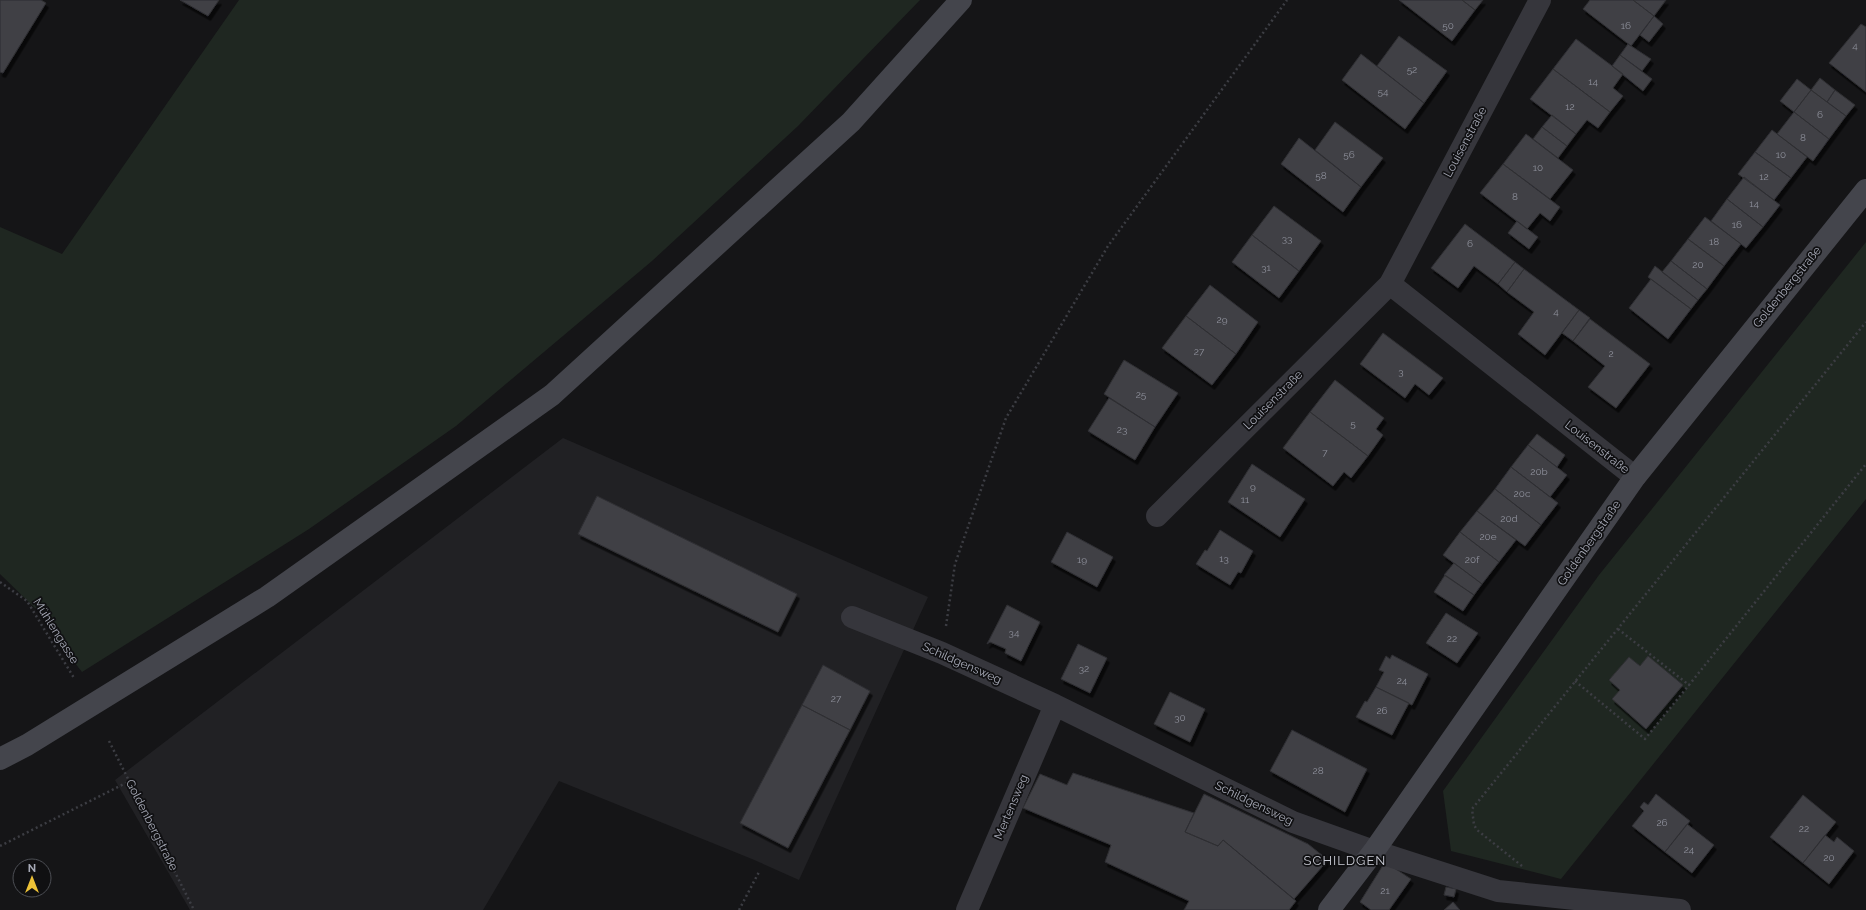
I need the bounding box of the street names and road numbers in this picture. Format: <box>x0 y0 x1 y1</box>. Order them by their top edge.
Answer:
street label: Louisenstraße <box>1441 104 1489 180</box>
street label: Goldenbergstraße <box>1750 244 1824 330</box>
street label: Louisenstraße <box>1241 368 1305 432</box>
street label: Louisenstraße <box>1562 418 1632 476</box>
street label: Goldenbergstraße <box>1554 498 1624 588</box>
street label: Mühlengasse <box>30 596 82 666</box>
street label: Schildgensweg <box>920 639 1004 687</box>
street label: Mertensweg <box>991 772 1031 842</box>
street label: Goldenbergstraße <box>123 777 181 873</box>
street label: Schildgensweg <box>1213 778 1295 828</box>

